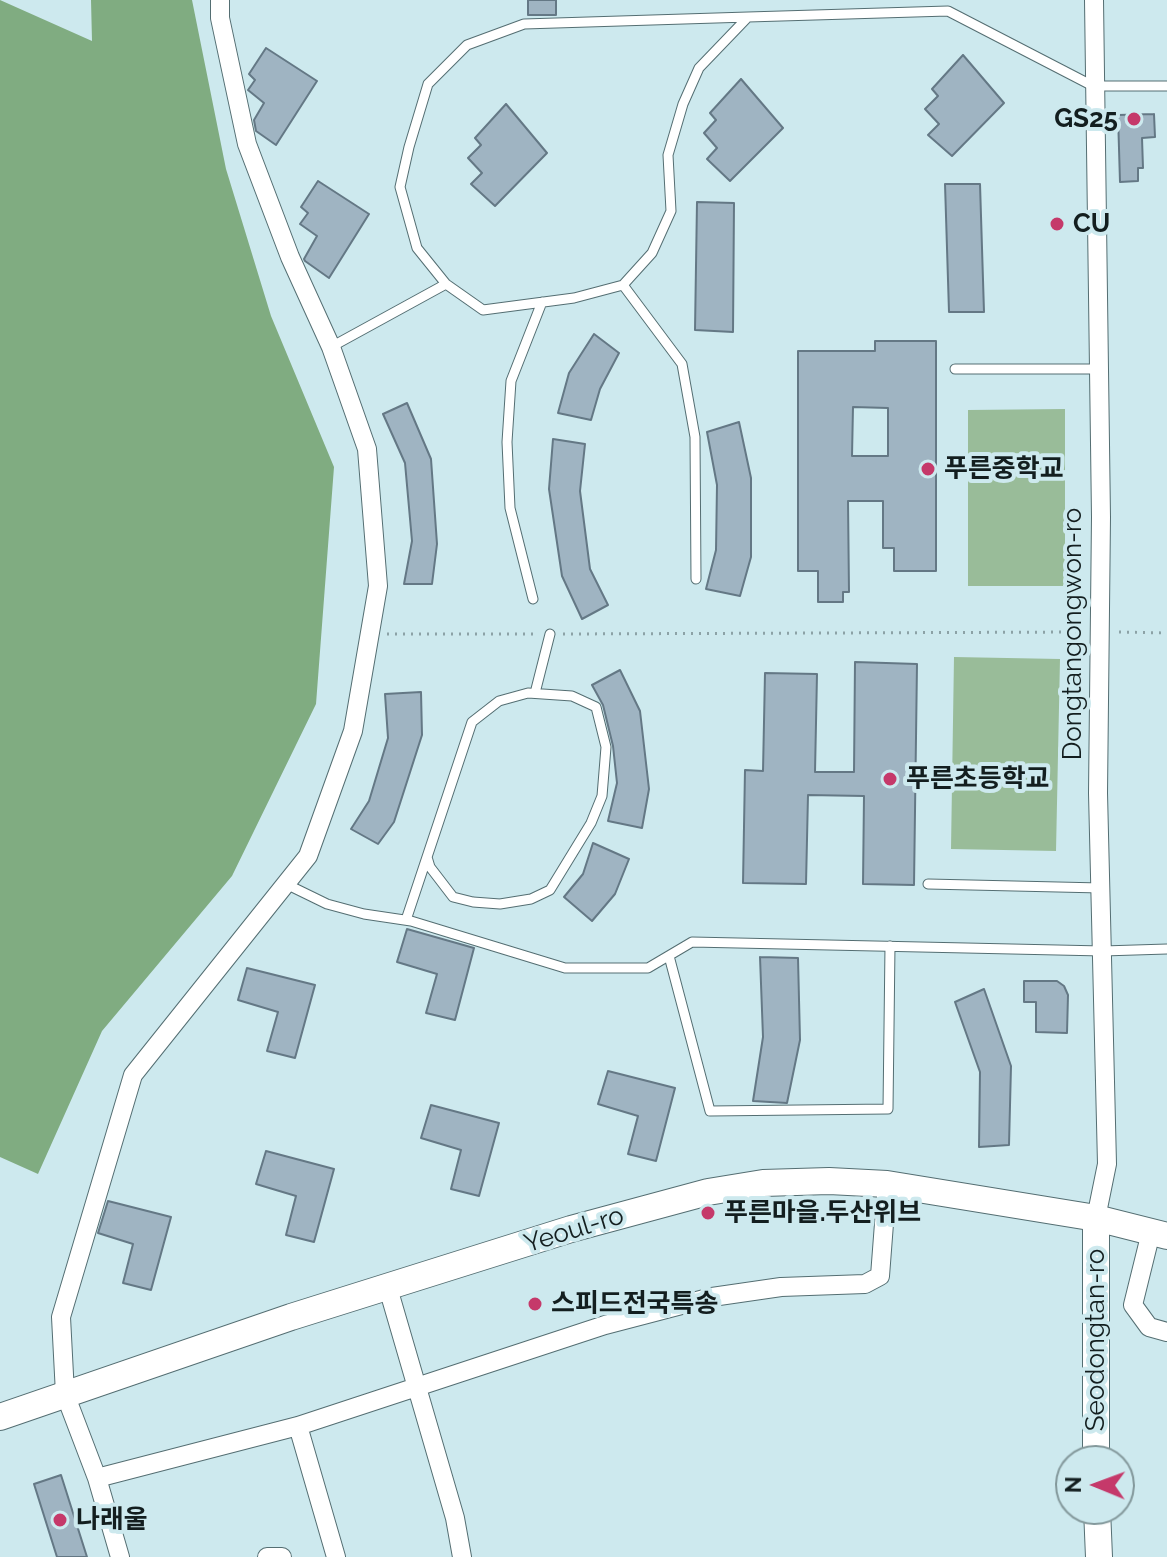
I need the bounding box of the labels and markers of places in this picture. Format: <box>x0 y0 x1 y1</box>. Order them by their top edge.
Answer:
place label: GS25 <box>1054 103 1118 135</box>
marker: GS25 <box>1125 110 1143 128</box>
place label: CU <box>1073 208 1110 240</box>
marker: CU <box>1048 215 1066 233</box>
place label: 푸른중학교 <box>944 453 1064 485</box>
marker: 푸른중학교 <box>919 460 937 478</box>
place label: 푸른초등학교 <box>906 763 1050 795</box>
marker: 푸른초등학교 <box>881 770 899 788</box>
place label: 푸른마을.두산위브 <box>724 1197 921 1229</box>
marker: 푸른마을.두산위브 <box>699 1204 717 1222</box>
place label: 스피드전국특송 <box>551 1288 718 1320</box>
marker: 스피드전국특송 <box>526 1295 544 1313</box>
place label: 나래울 <box>76 1504 148 1536</box>
marker: 나래울 <box>51 1511 69 1529</box>

